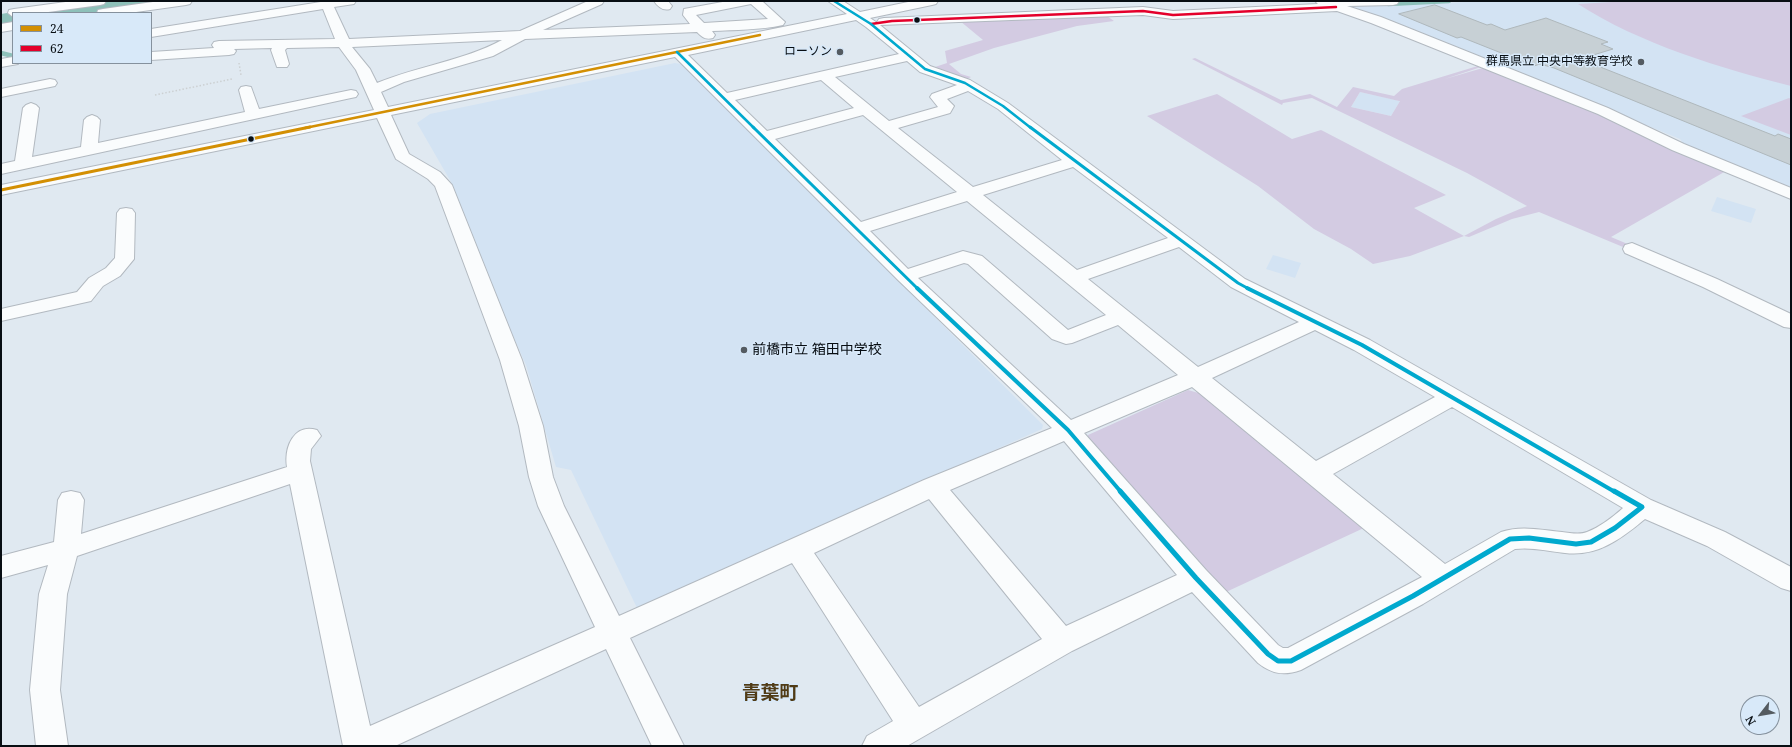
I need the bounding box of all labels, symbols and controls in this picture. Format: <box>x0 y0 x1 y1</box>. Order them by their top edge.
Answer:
legend <box>12 12 152 64</box>
unlabelled marker <box>912 15 922 25</box>
text: 24 <box>50 20 63 37</box>
text: 62 <box>50 40 63 57</box>
place label: ローソン <box>784 45 832 59</box>
marker: ローソン <box>835 47 845 57</box>
place label: 群馬県立 中央中等教育学校 <box>1486 55 1633 69</box>
marker: 群馬県立 中央中等教育学校 <box>1636 57 1646 67</box>
unlabelled marker <box>246 134 256 144</box>
place label: 前橋市立 箱田中学校 <box>752 342 882 358</box>
marker: 前橋市立 箱田中学校 <box>739 345 749 355</box>
district label: 青葉町 <box>742 683 798 705</box>
north arrow <box>1740 695 1780 735</box>
text: N <box>1741 713 1759 729</box>

